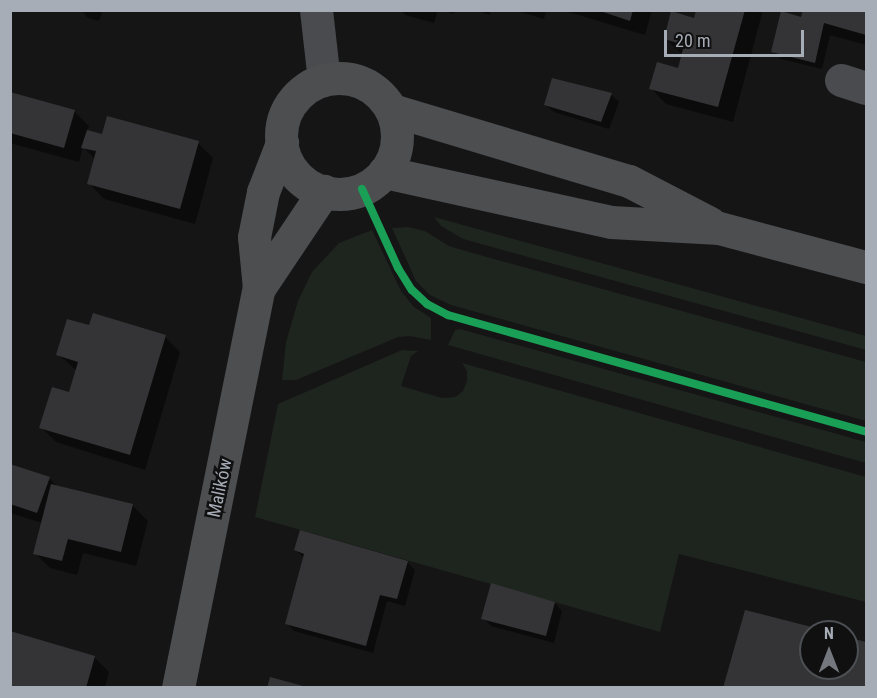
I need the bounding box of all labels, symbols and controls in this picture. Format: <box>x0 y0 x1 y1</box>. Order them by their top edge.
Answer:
scale bar <box>667 18 806 56</box>
text: 20 m <box>675 30 710 51</box>
street label: Malików <box>203 457 237 519</box>
north arrow <box>799 620 859 680</box>
text: N <box>824 624 834 643</box>

